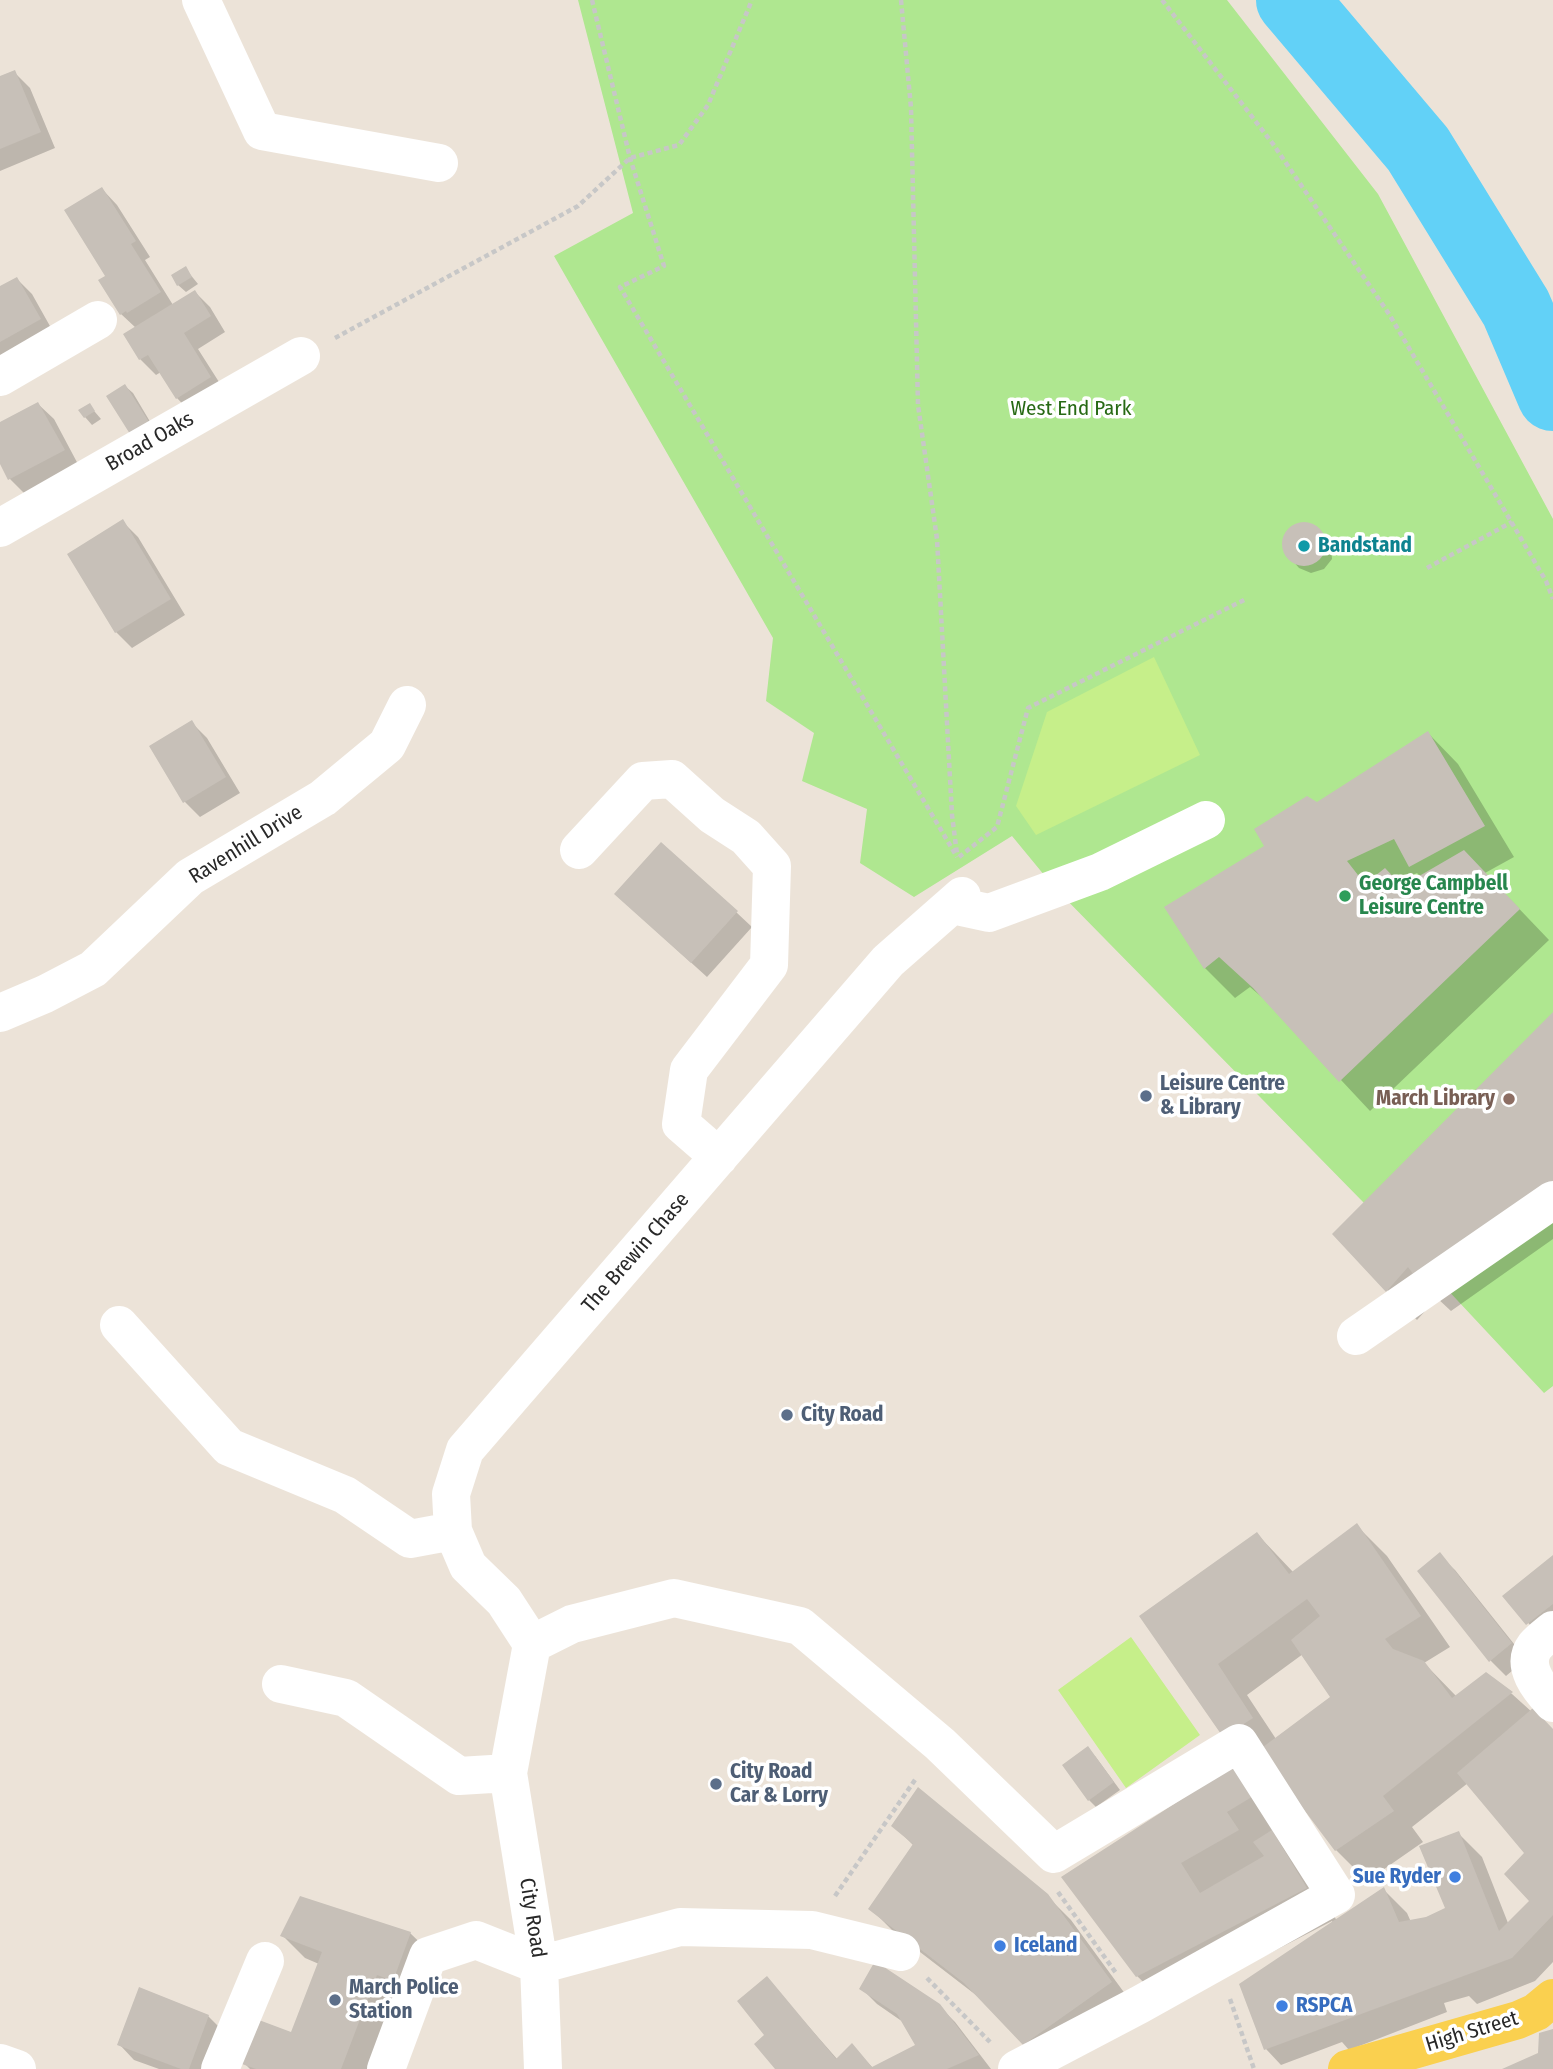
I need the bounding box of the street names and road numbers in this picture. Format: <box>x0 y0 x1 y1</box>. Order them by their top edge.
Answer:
street label: Broad Oaks <box>101 407 199 477</box>
street label: Ravenhill Drive <box>185 800 307 890</box>
street label: The Brewin Chase <box>577 1188 695 1318</box>
street label: City Road <box>513 1876 551 1960</box>
street label: High Street <box>1423 2006 1521 2058</box>

